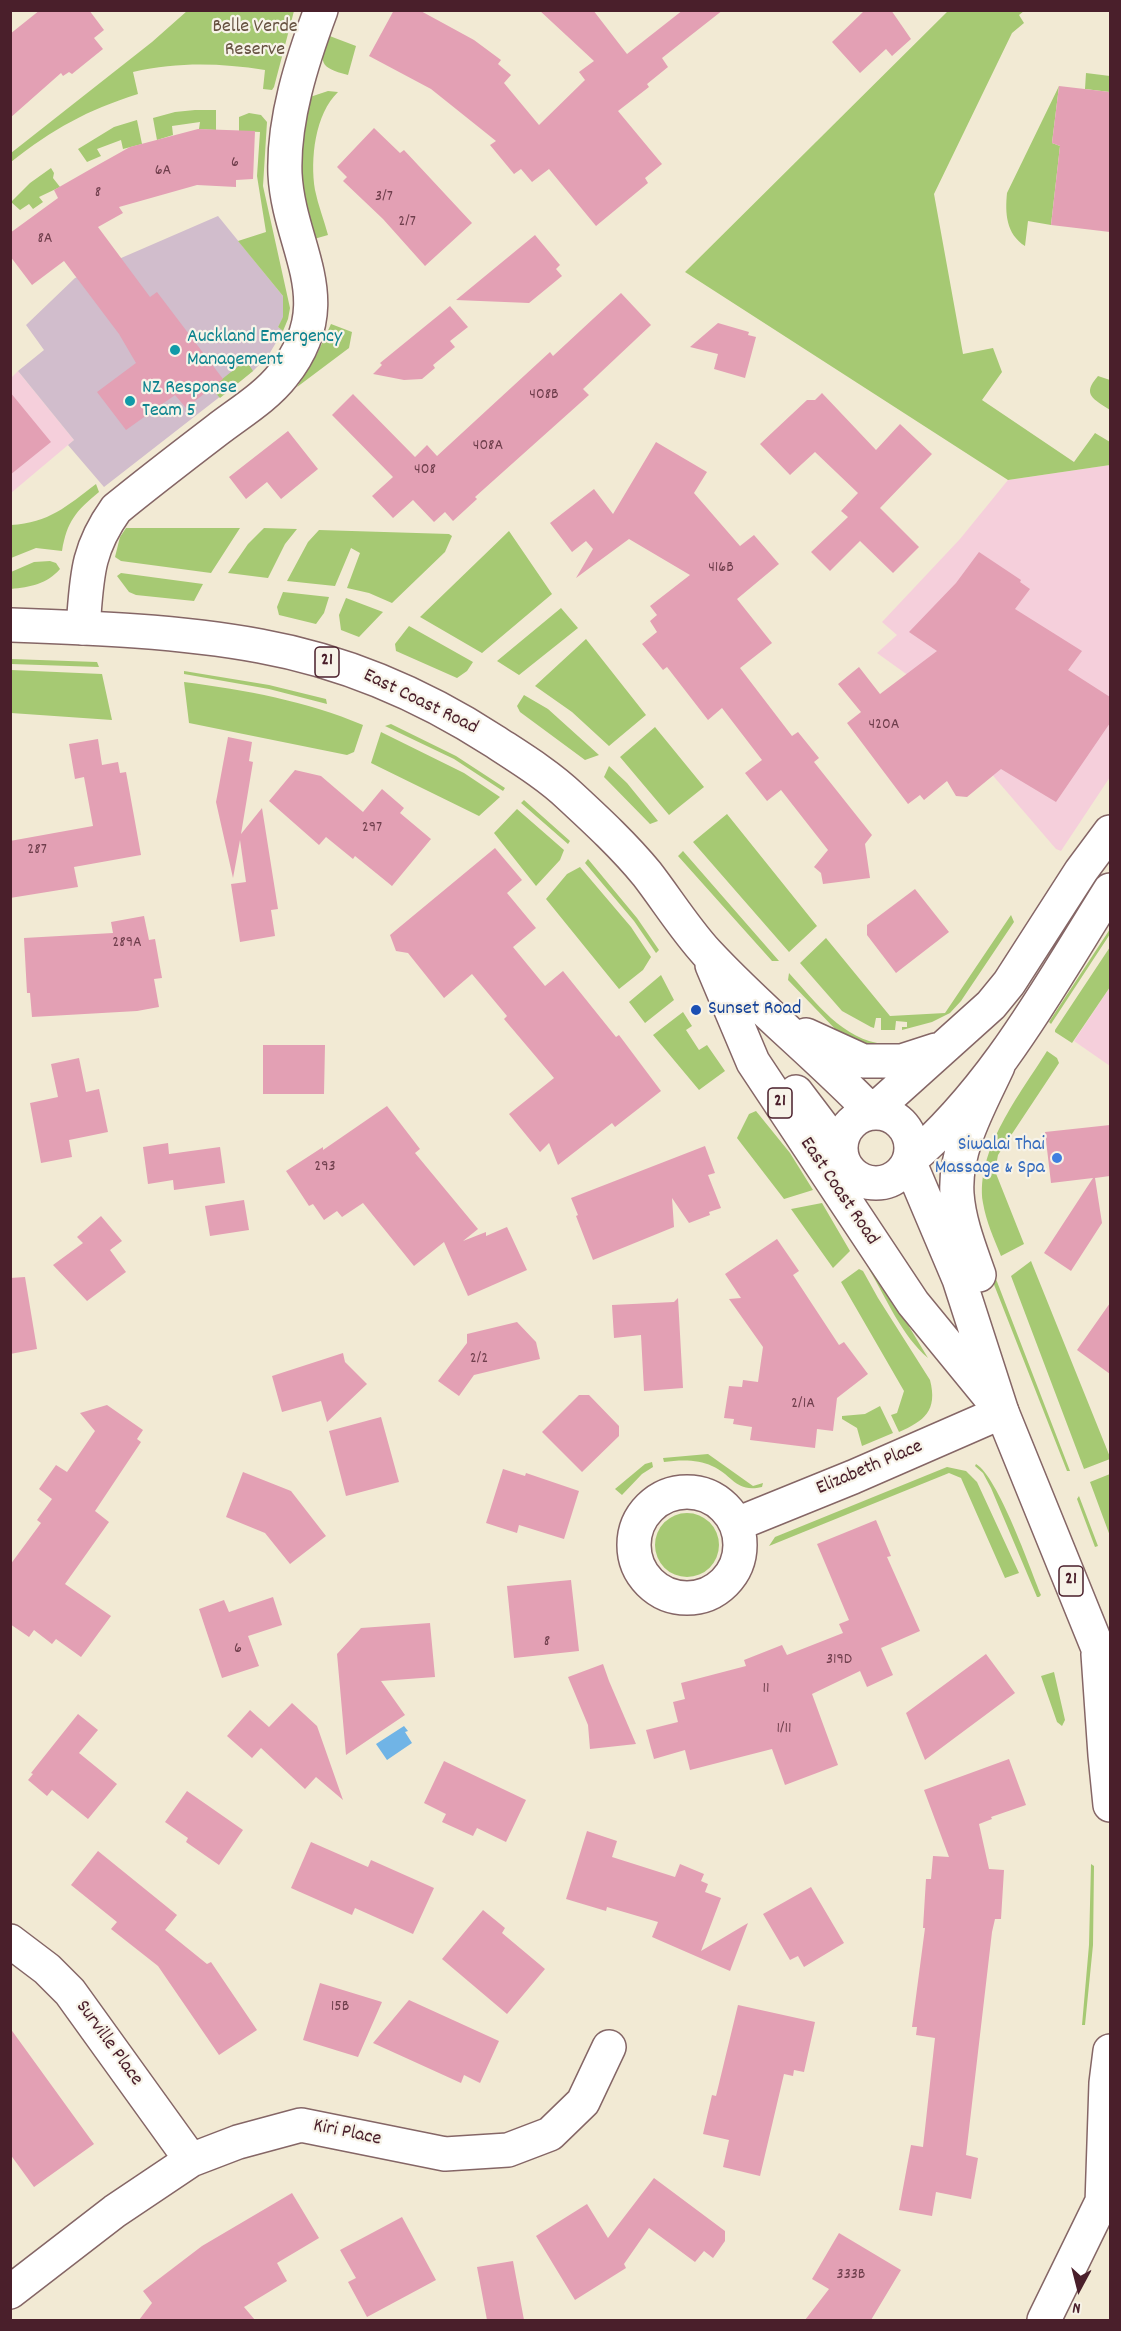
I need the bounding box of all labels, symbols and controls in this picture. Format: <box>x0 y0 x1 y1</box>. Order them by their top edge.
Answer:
park label: Belle Verde Reserve <box>212 16 298 63</box>
house number: 6 <box>231 154 239 174</box>
house number: 6A <box>155 162 171 182</box>
house number: 8 <box>95 184 101 204</box>
house number: 3/7 <box>375 188 393 208</box>
house number: 2/7 <box>398 213 416 233</box>
house number: 8A <box>37 230 53 250</box>
place label: Auckland Emergency Management <box>187 326 342 373</box>
marker: Auckland Emergency Management <box>168 343 182 357</box>
place label: NZ Response Team 5 <box>142 377 237 424</box>
house number: 408B <box>529 386 559 406</box>
marker: NZ Response Team 5 <box>123 394 137 408</box>
house number: 408A <box>473 437 503 457</box>
house number: 408 <box>414 461 436 481</box>
house number: 416B <box>708 559 734 579</box>
road number: 21 <box>315 647 339 677</box>
street label: East Coast Road <box>359 665 481 741</box>
house number: 420A <box>868 716 900 736</box>
house number: 297 <box>362 819 382 839</box>
house number: 287 <box>27 841 47 861</box>
house number: 289A <box>112 934 142 954</box>
place label: Sunset Road <box>708 998 801 1022</box>
marker: Sunset Road <box>689 1003 703 1017</box>
road number: 21 <box>768 1088 792 1118</box>
street label: East Coast Road <box>793 1134 883 1250</box>
place label: Siwalai Thai Massage & Spa <box>935 1134 1045 1181</box>
marker: Siwalai Thai Massage & Spa <box>1050 1151 1064 1165</box>
house number: 293 <box>314 1158 336 1178</box>
house number: 2/2 <box>470 1350 488 1370</box>
house number: 2/1A <box>791 1395 815 1415</box>
street label: Elizabeth Place <box>813 1436 927 1502</box>
road number: 21 <box>1059 1566 1083 1596</box>
house number: 8 <box>544 1633 550 1653</box>
house number: 6 <box>234 1640 242 1660</box>
house number: 319D <box>826 1651 852 1671</box>
house number: 11 <box>762 1680 770 1700</box>
house number: 1/11 <box>776 1720 792 1740</box>
street label: Surville Place <box>69 1997 147 2091</box>
house number: 15B <box>331 1998 349 2018</box>
street label: Kiri Place <box>311 2115 383 2153</box>
north arrow <box>1049 2259 1109 2319</box>
house number: 333B <box>837 2266 865 2286</box>
text: N <box>1071 2295 1082 2319</box>

